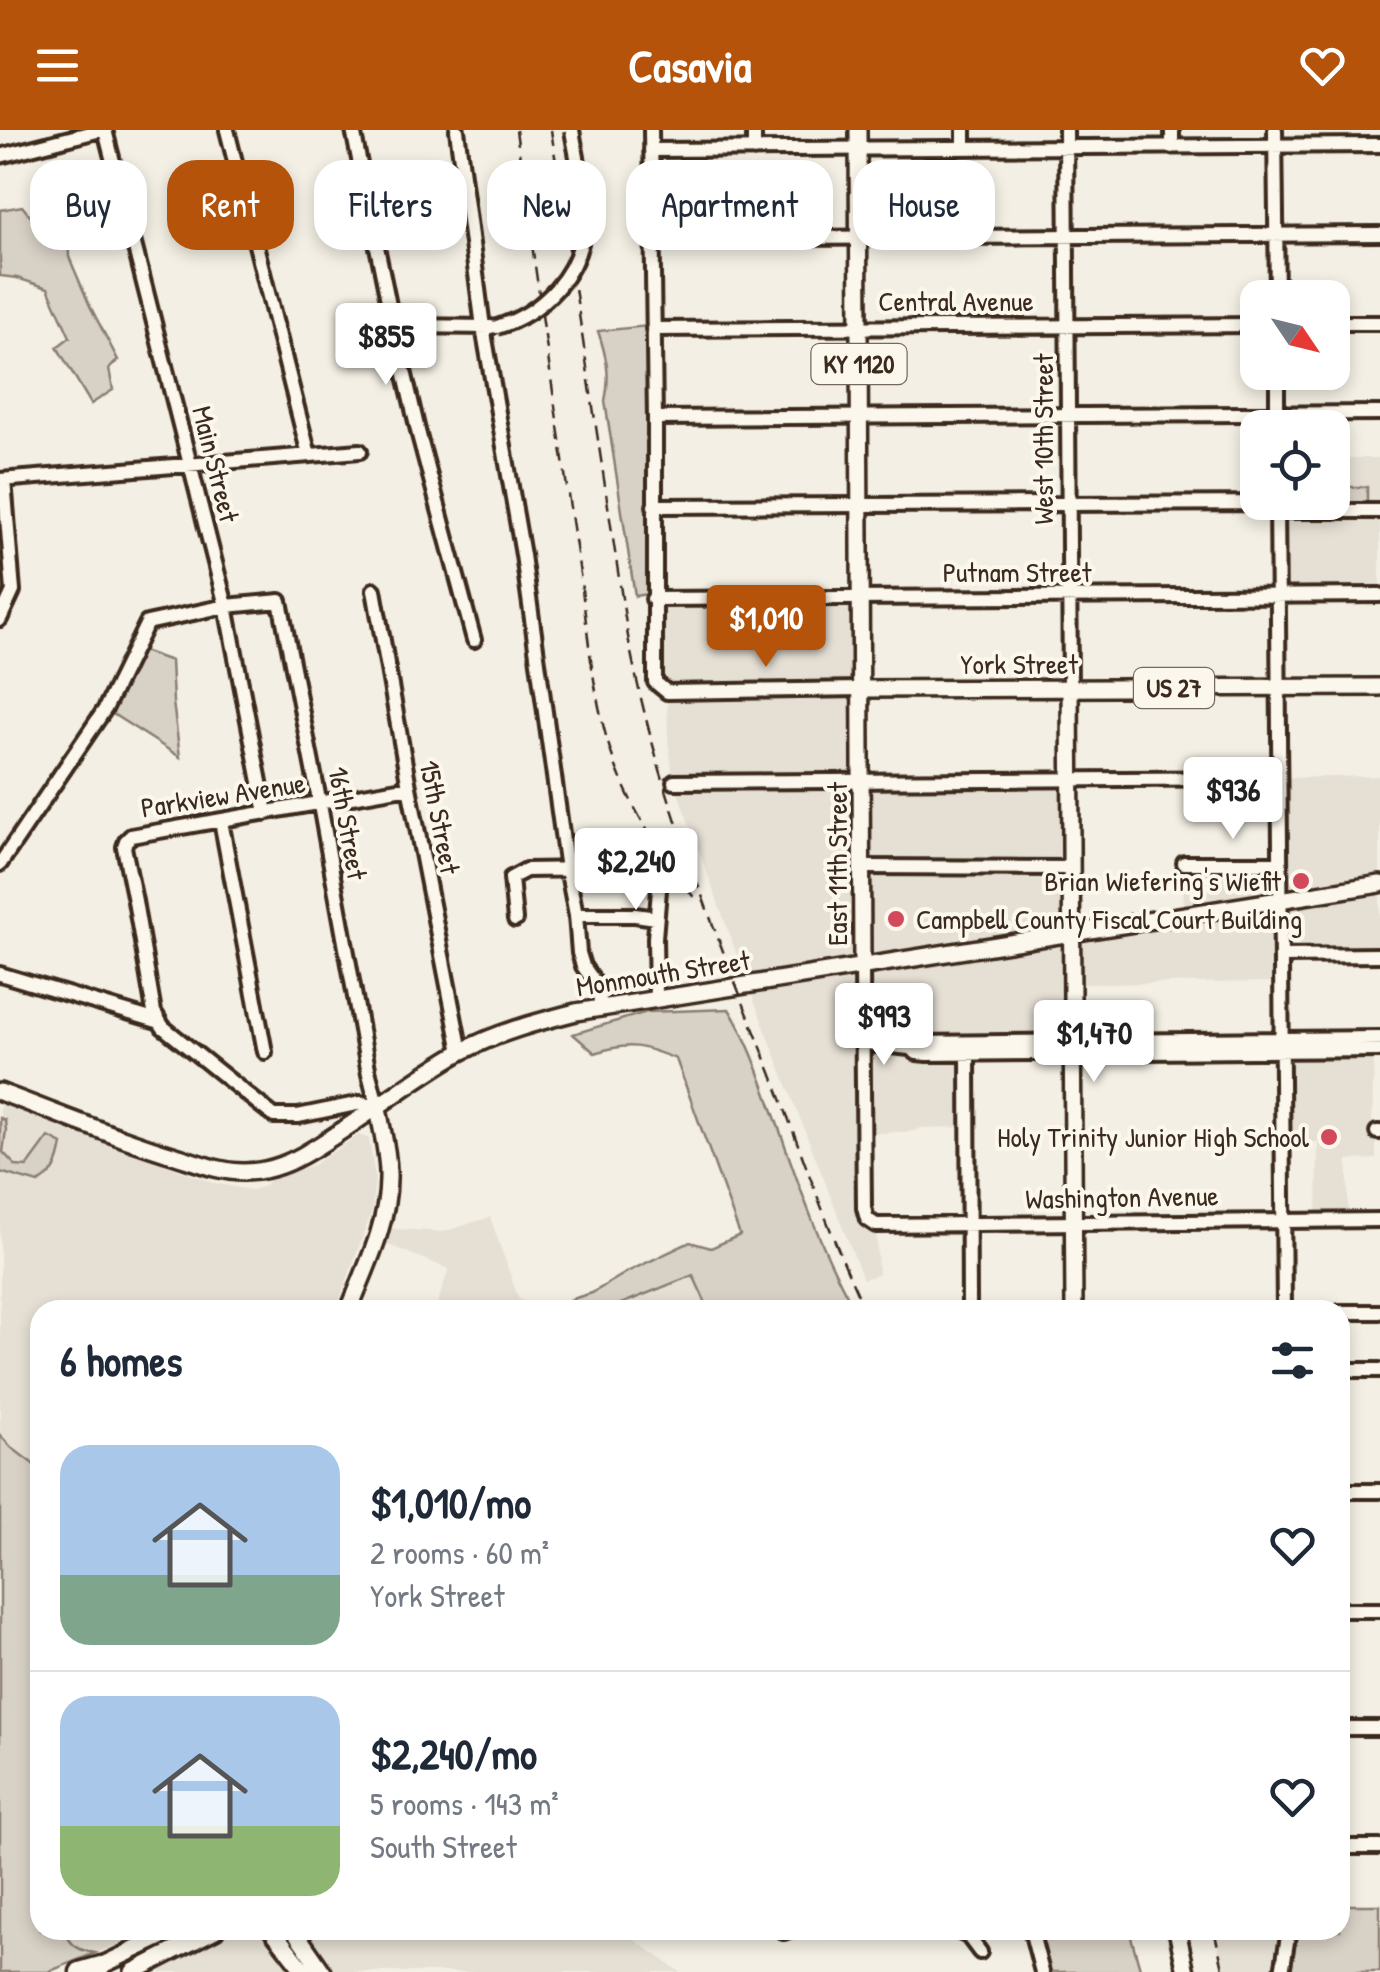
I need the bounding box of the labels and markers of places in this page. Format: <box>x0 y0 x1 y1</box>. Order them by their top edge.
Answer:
pin: $855 <box>327 303 445 388</box>
pin: $1,010 <box>685 585 847 670</box>
pin: $936 <box>1174 757 1292 842</box>
pin: $2,240 <box>555 828 717 913</box>
place label: Brian Wiefering's Wiefit <box>1044 862 1281 900</box>
marker: Brian Wiefering's Wiefit <box>1290 870 1312 892</box>
place label: Campbell County Fiscal Court Building <box>916 900 1302 938</box>
marker: Campbell County Fiscal Court Building <box>885 908 907 930</box>
pin: $993 <box>825 983 943 1068</box>
pin: $1,470 <box>1013 1000 1175 1085</box>
place label: Holy Trinity Junior High School <box>997 1118 1310 1156</box>
marker: Holy Trinity Junior High School <box>1318 1126 1340 1148</box>

